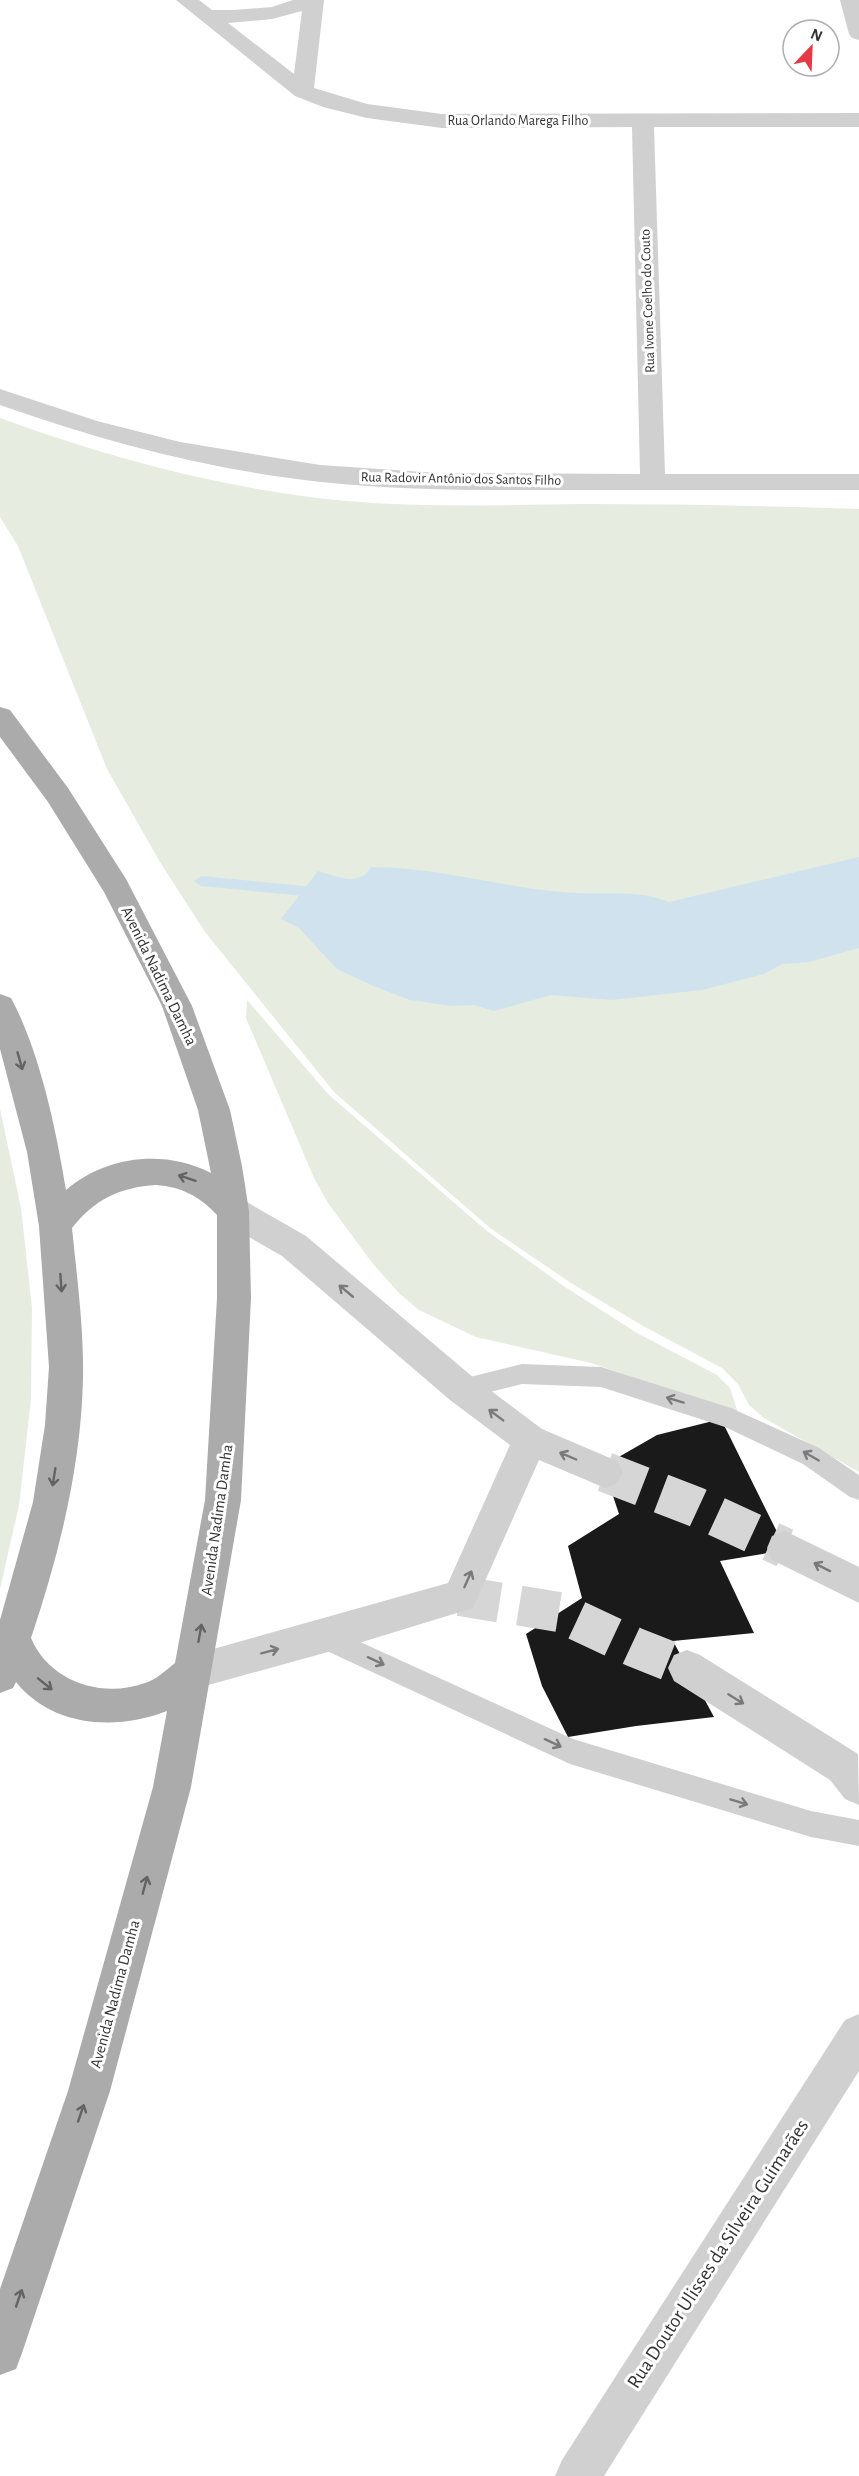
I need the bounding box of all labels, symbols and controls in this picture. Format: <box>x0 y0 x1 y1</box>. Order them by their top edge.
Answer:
north arrow <box>781 18 841 78</box>
text: N <box>808 26 825 45</box>
street label: Rua Orlando Marega Filho <box>448 114 589 128</box>
street label: Rua Ivone Coelho do Couto <box>638 229 658 373</box>
street label: Rua Radovir Antônio dos Santos Filho <box>361 470 562 488</box>
street label: Avenida Nadima Damha <box>118 904 200 1048</box>
one-way arrow <box>15 1051 26 1070</box>
one-way arrow <box>178 1172 197 1183</box>
one-way arrow <box>56 1272 67 1292</box>
one-way arrow <box>338 1284 354 1297</box>
one-way arrow <box>666 1394 685 1405</box>
one-way arrow <box>489 1408 505 1421</box>
street label: Avenida Nadima Damha <box>198 1443 236 1597</box>
one-way arrow <box>559 1450 577 1461</box>
one-way arrow <box>803 1450 820 1462</box>
one-way arrow <box>48 1466 59 1486</box>
one-way arrow <box>814 1561 831 1573</box>
one-way arrow <box>462 1571 474 1589</box>
one-way arrow <box>195 1624 206 1643</box>
one-way arrow <box>260 1644 279 1656</box>
one-way arrow <box>367 1657 385 1668</box>
one-way arrow <box>36 1677 52 1690</box>
one-way arrow <box>728 1692 745 1705</box>
one-way arrow <box>543 1738 561 1750</box>
one-way arrow <box>729 1797 748 1808</box>
one-way arrow <box>140 1876 151 1895</box>
street label: Avenida Nadima Damha <box>88 1918 142 2070</box>
one-way arrow <box>77 2104 88 2123</box>
street label: Rua Doutor Ulisses da Silveira Guimarães <box>624 2116 812 2392</box>
one-way arrow <box>14 2289 25 2308</box>

